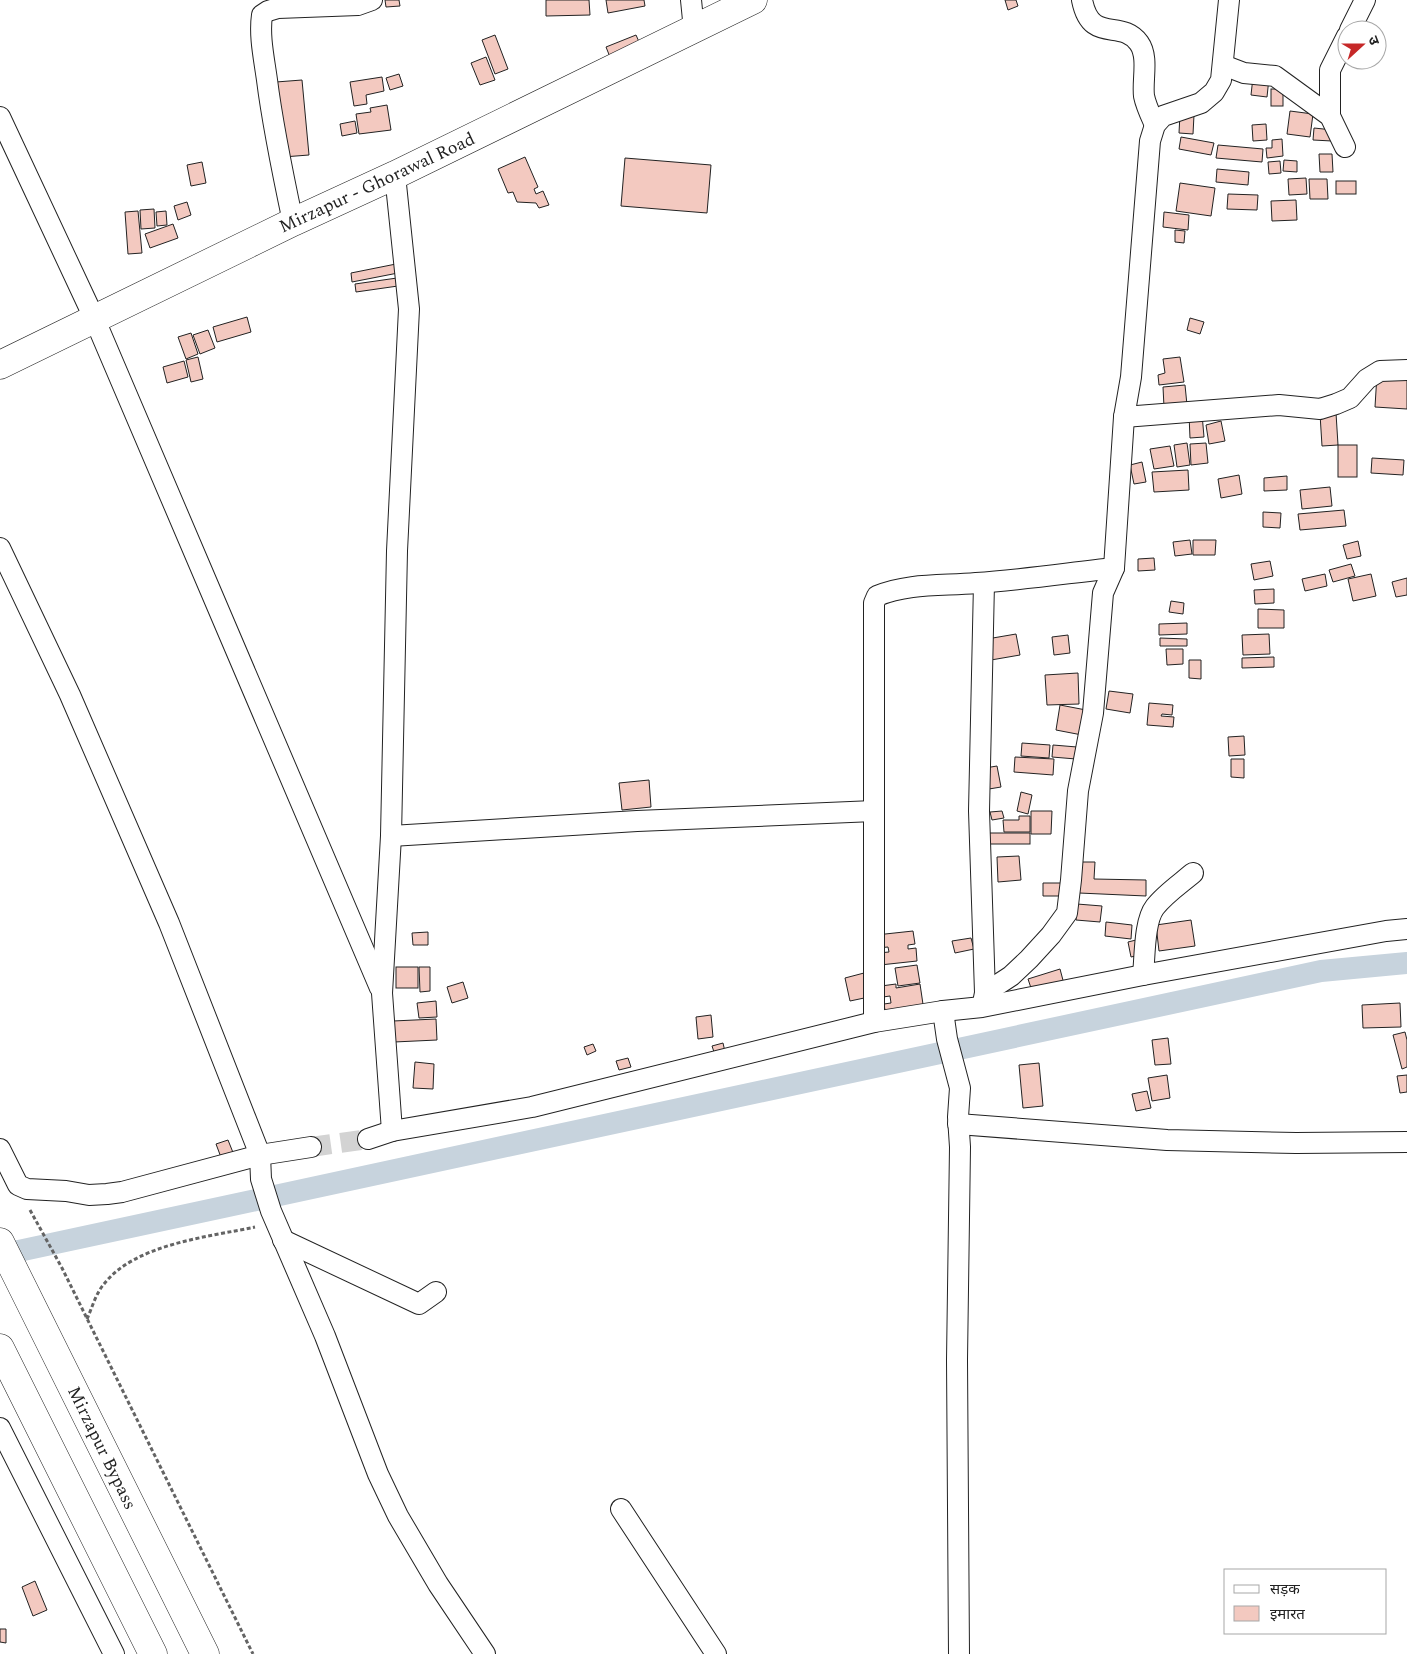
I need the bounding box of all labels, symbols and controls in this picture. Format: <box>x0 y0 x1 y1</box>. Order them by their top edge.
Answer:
north arrow <box>1337 20 1387 70</box>
text: उ <box>1362 33 1385 49</box>
street label: Mirzapur - Ghorawal Road <box>275 126 479 240</box>
street label: Mirzapur Bypass <box>60 1382 144 1514</box>
legend <box>1224 1569 1387 1634</box>
text: सड़क <box>1270 1578 1300 1601</box>
text: इमारत <box>1270 1603 1305 1626</box>

